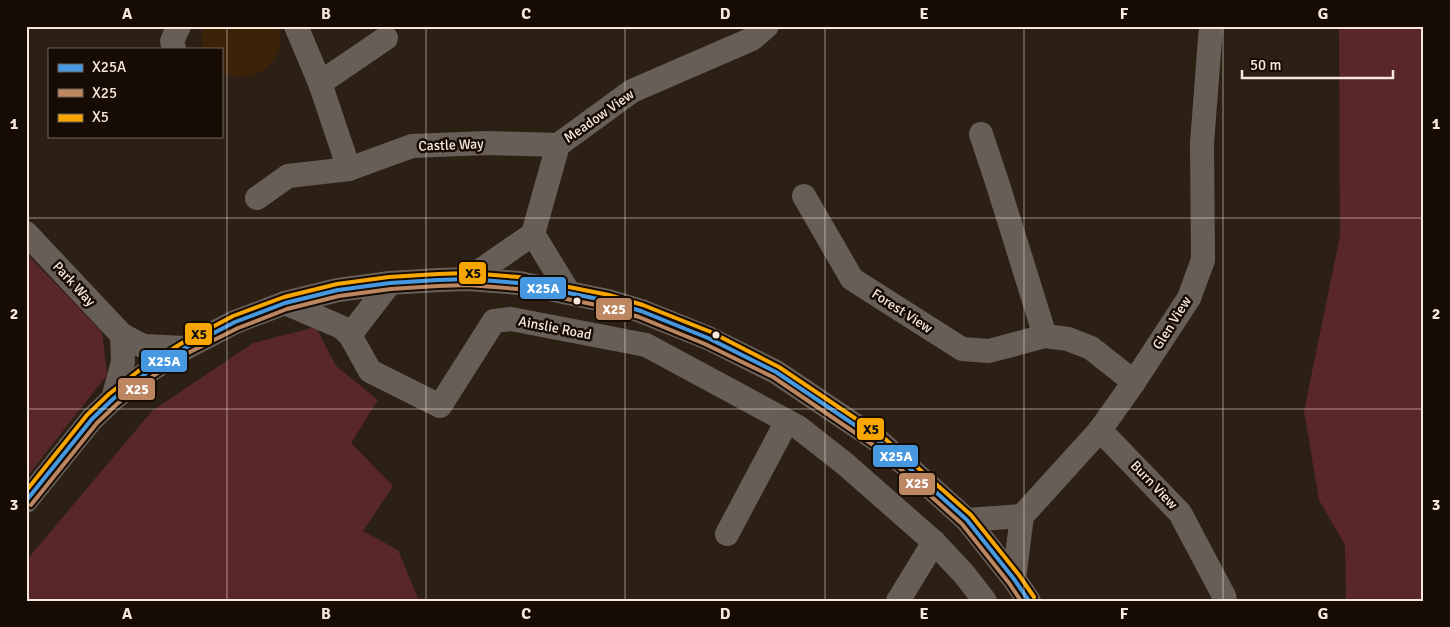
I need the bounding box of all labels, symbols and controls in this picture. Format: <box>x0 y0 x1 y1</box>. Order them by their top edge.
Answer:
text: A <box>122 4 133 24</box>
text: B <box>321 4 331 24</box>
text: C <box>521 4 531 24</box>
text: D <box>720 4 731 24</box>
text: E <box>919 4 929 24</box>
text: F <box>1120 4 1129 24</box>
text: G <box>1318 4 1328 24</box>
legend <box>48 48 222 138</box>
scale bar <box>1242 48 1394 80</box>
text: 50 m <box>1250 56 1281 74</box>
text: X25A <box>92 58 126 76</box>
text: X25 <box>92 84 117 102</box>
street label: Meadow View <box>561 86 637 146</box>
text: X5 <box>92 108 109 126</box>
text: 1 <box>10 114 19 134</box>
text: 1 <box>1432 114 1441 134</box>
street label: Castle Way <box>418 135 484 155</box>
street label: Park Way <box>49 258 99 310</box>
line badge: X5 <box>458 261 487 285</box>
text: X5 <box>465 265 481 282</box>
line badge: X25A <box>519 276 567 300</box>
text: X25A <box>527 280 559 297</box>
street label: Forest View <box>868 285 936 337</box>
street label: Glen View <box>1149 293 1195 353</box>
unlabelled marker <box>572 296 582 306</box>
line badge: X25 <box>595 297 633 321</box>
text: X25 <box>602 301 626 318</box>
text: 2 <box>10 304 18 324</box>
text: 2 <box>1432 304 1440 324</box>
street label: Ainslie Road <box>517 313 593 343</box>
line badge: X5 <box>184 322 213 346</box>
text: X5 <box>191 326 207 343</box>
unlabelled marker <box>711 330 721 340</box>
line badge: X25A <box>140 349 188 373</box>
text: X25A <box>148 353 180 370</box>
line badge: X25 <box>117 377 156 401</box>
text: X25 <box>125 381 149 398</box>
line badge: X5 <box>856 417 885 441</box>
text: X5 <box>863 421 879 438</box>
line badge: X25A <box>872 444 919 468</box>
text: X25A <box>880 448 912 465</box>
street label: Burn View <box>1127 457 1181 513</box>
line badge: X25 <box>898 472 936 496</box>
text: X25 <box>905 475 929 492</box>
text: 3 <box>10 495 18 515</box>
text: 3 <box>1432 495 1440 515</box>
text: A <box>122 604 133 624</box>
text: B <box>321 604 331 624</box>
text: C <box>521 604 531 624</box>
text: D <box>720 604 731 624</box>
text: E <box>919 604 929 624</box>
text: F <box>1120 604 1129 624</box>
text: G <box>1318 604 1328 624</box>

